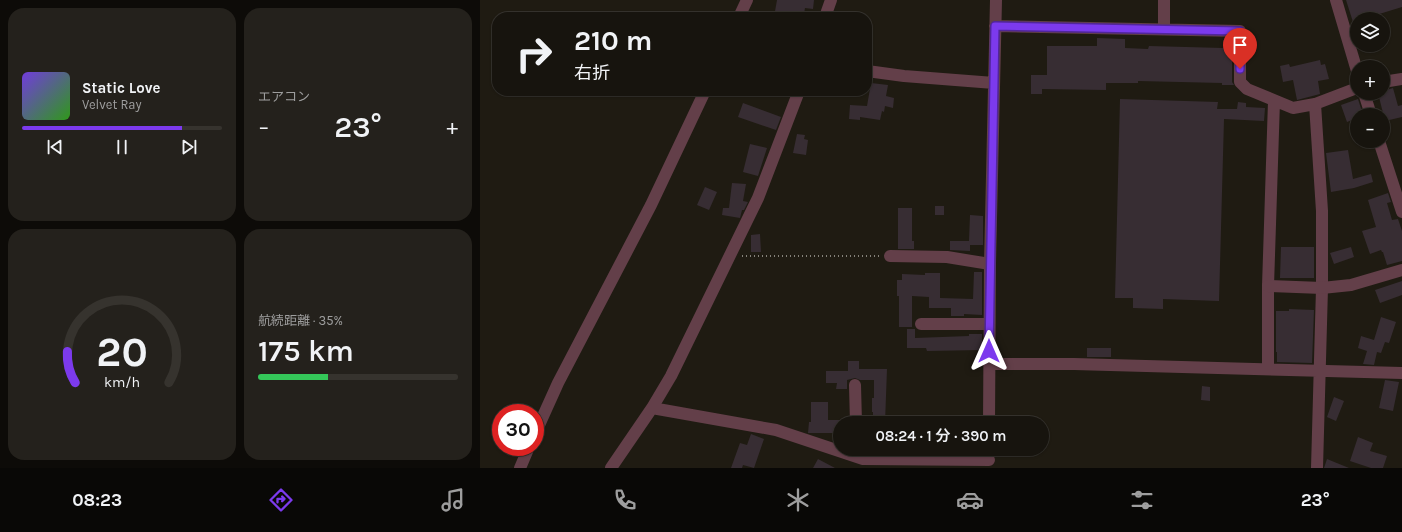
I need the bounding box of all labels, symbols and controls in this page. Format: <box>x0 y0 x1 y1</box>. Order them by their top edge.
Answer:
map controls <box>1350 12 1390 148</box>
button: layers <box>1350 12 1390 52</box>
text: 210 m <box>574 24 652 57</box>
icon: right <box>508 28 560 80</box>
pin <box>1223 28 1257 69</box>
icon: arrive <box>1229 34 1251 56</box>
button: + <box>1350 60 1390 100</box>
text: 右折 <box>574 62 610 84</box>
text: Static Love <box>82 79 160 97</box>
text: エアコン <box>258 89 310 104</box>
text: Velvet Ray <box>82 97 142 112</box>
button: − <box>1350 108 1390 148</box>
text: 23° <box>334 109 382 145</box>
text: − <box>258 114 270 140</box>
text: + <box>446 114 458 140</box>
icon: previous <box>44 136 66 158</box>
icon: pause <box>111 136 133 158</box>
icon: next <box>178 136 200 158</box>
text: 航続距離 · 35% <box>258 313 343 328</box>
text: 20 <box>96 327 148 375</box>
position arrow <box>968 330 1010 372</box>
text: 175 km <box>258 333 354 369</box>
text: km/h <box>104 373 140 390</box>
speed limit sign: 30 <box>492 404 544 456</box>
text: 08:24 · 1 分 · 390 m <box>875 427 1007 445</box>
icon: directions <box>267 486 295 514</box>
icon: music <box>439 486 467 514</box>
icon: phone <box>611 486 639 514</box>
icon: climate <box>784 486 812 514</box>
icon: car <box>956 486 984 514</box>
icon: filters <box>1128 486 1156 514</box>
text: 08:23 <box>72 489 122 511</box>
text: 23° <box>1301 489 1330 511</box>

